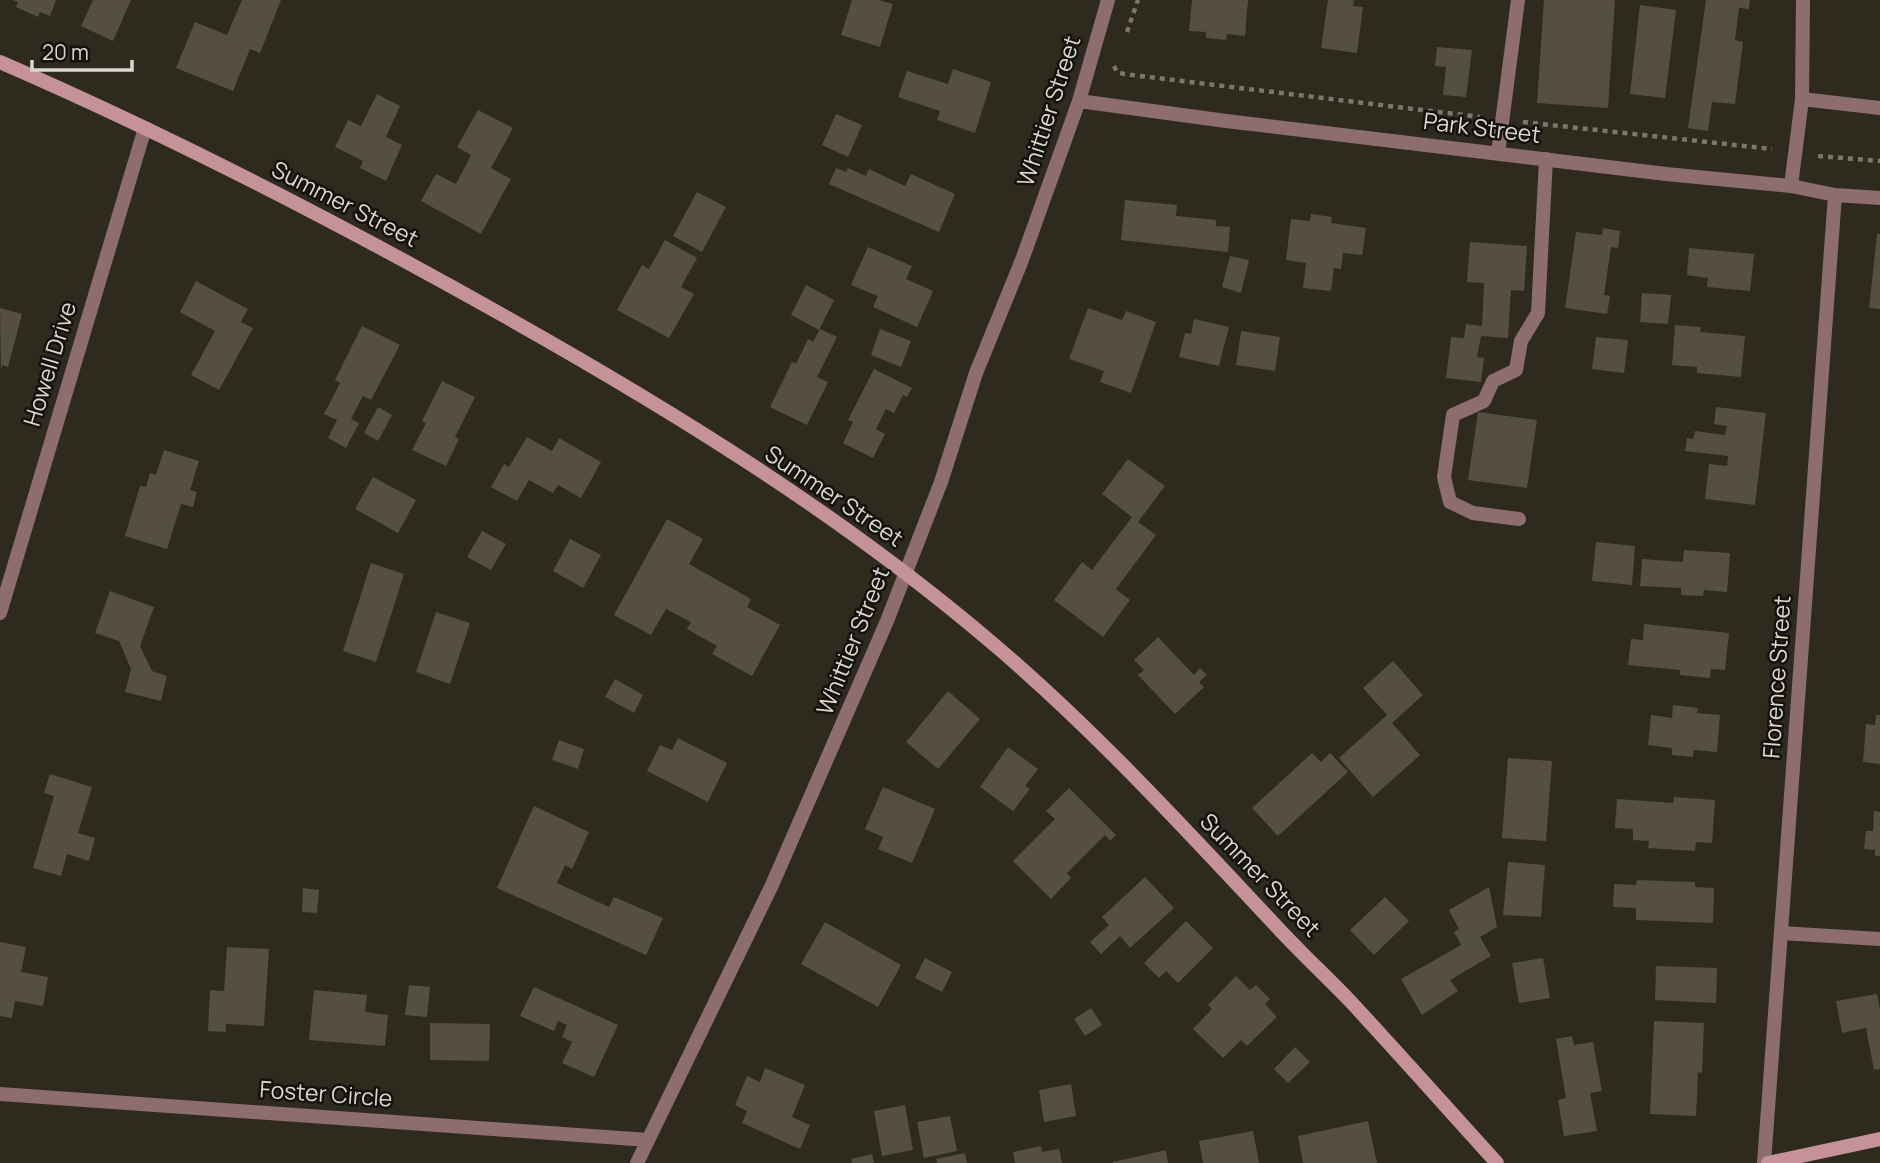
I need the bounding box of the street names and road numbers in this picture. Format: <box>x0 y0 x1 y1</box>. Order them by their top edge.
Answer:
street label: Whittier Street <box>1009 31 1088 190</box>
street label: Park Street <box>1422 104 1543 150</box>
street label: Summer Street <box>267 152 424 254</box>
street label: Howell Drive <box>15 298 83 430</box>
street label: Summer Street <box>759 437 910 553</box>
street label: Whittier Street <box>808 562 896 719</box>
street label: Florence Street <box>1754 594 1798 759</box>
street label: Summer Street <box>1193 805 1328 943</box>
street label: Foster Circle <box>259 1072 394 1114</box>

